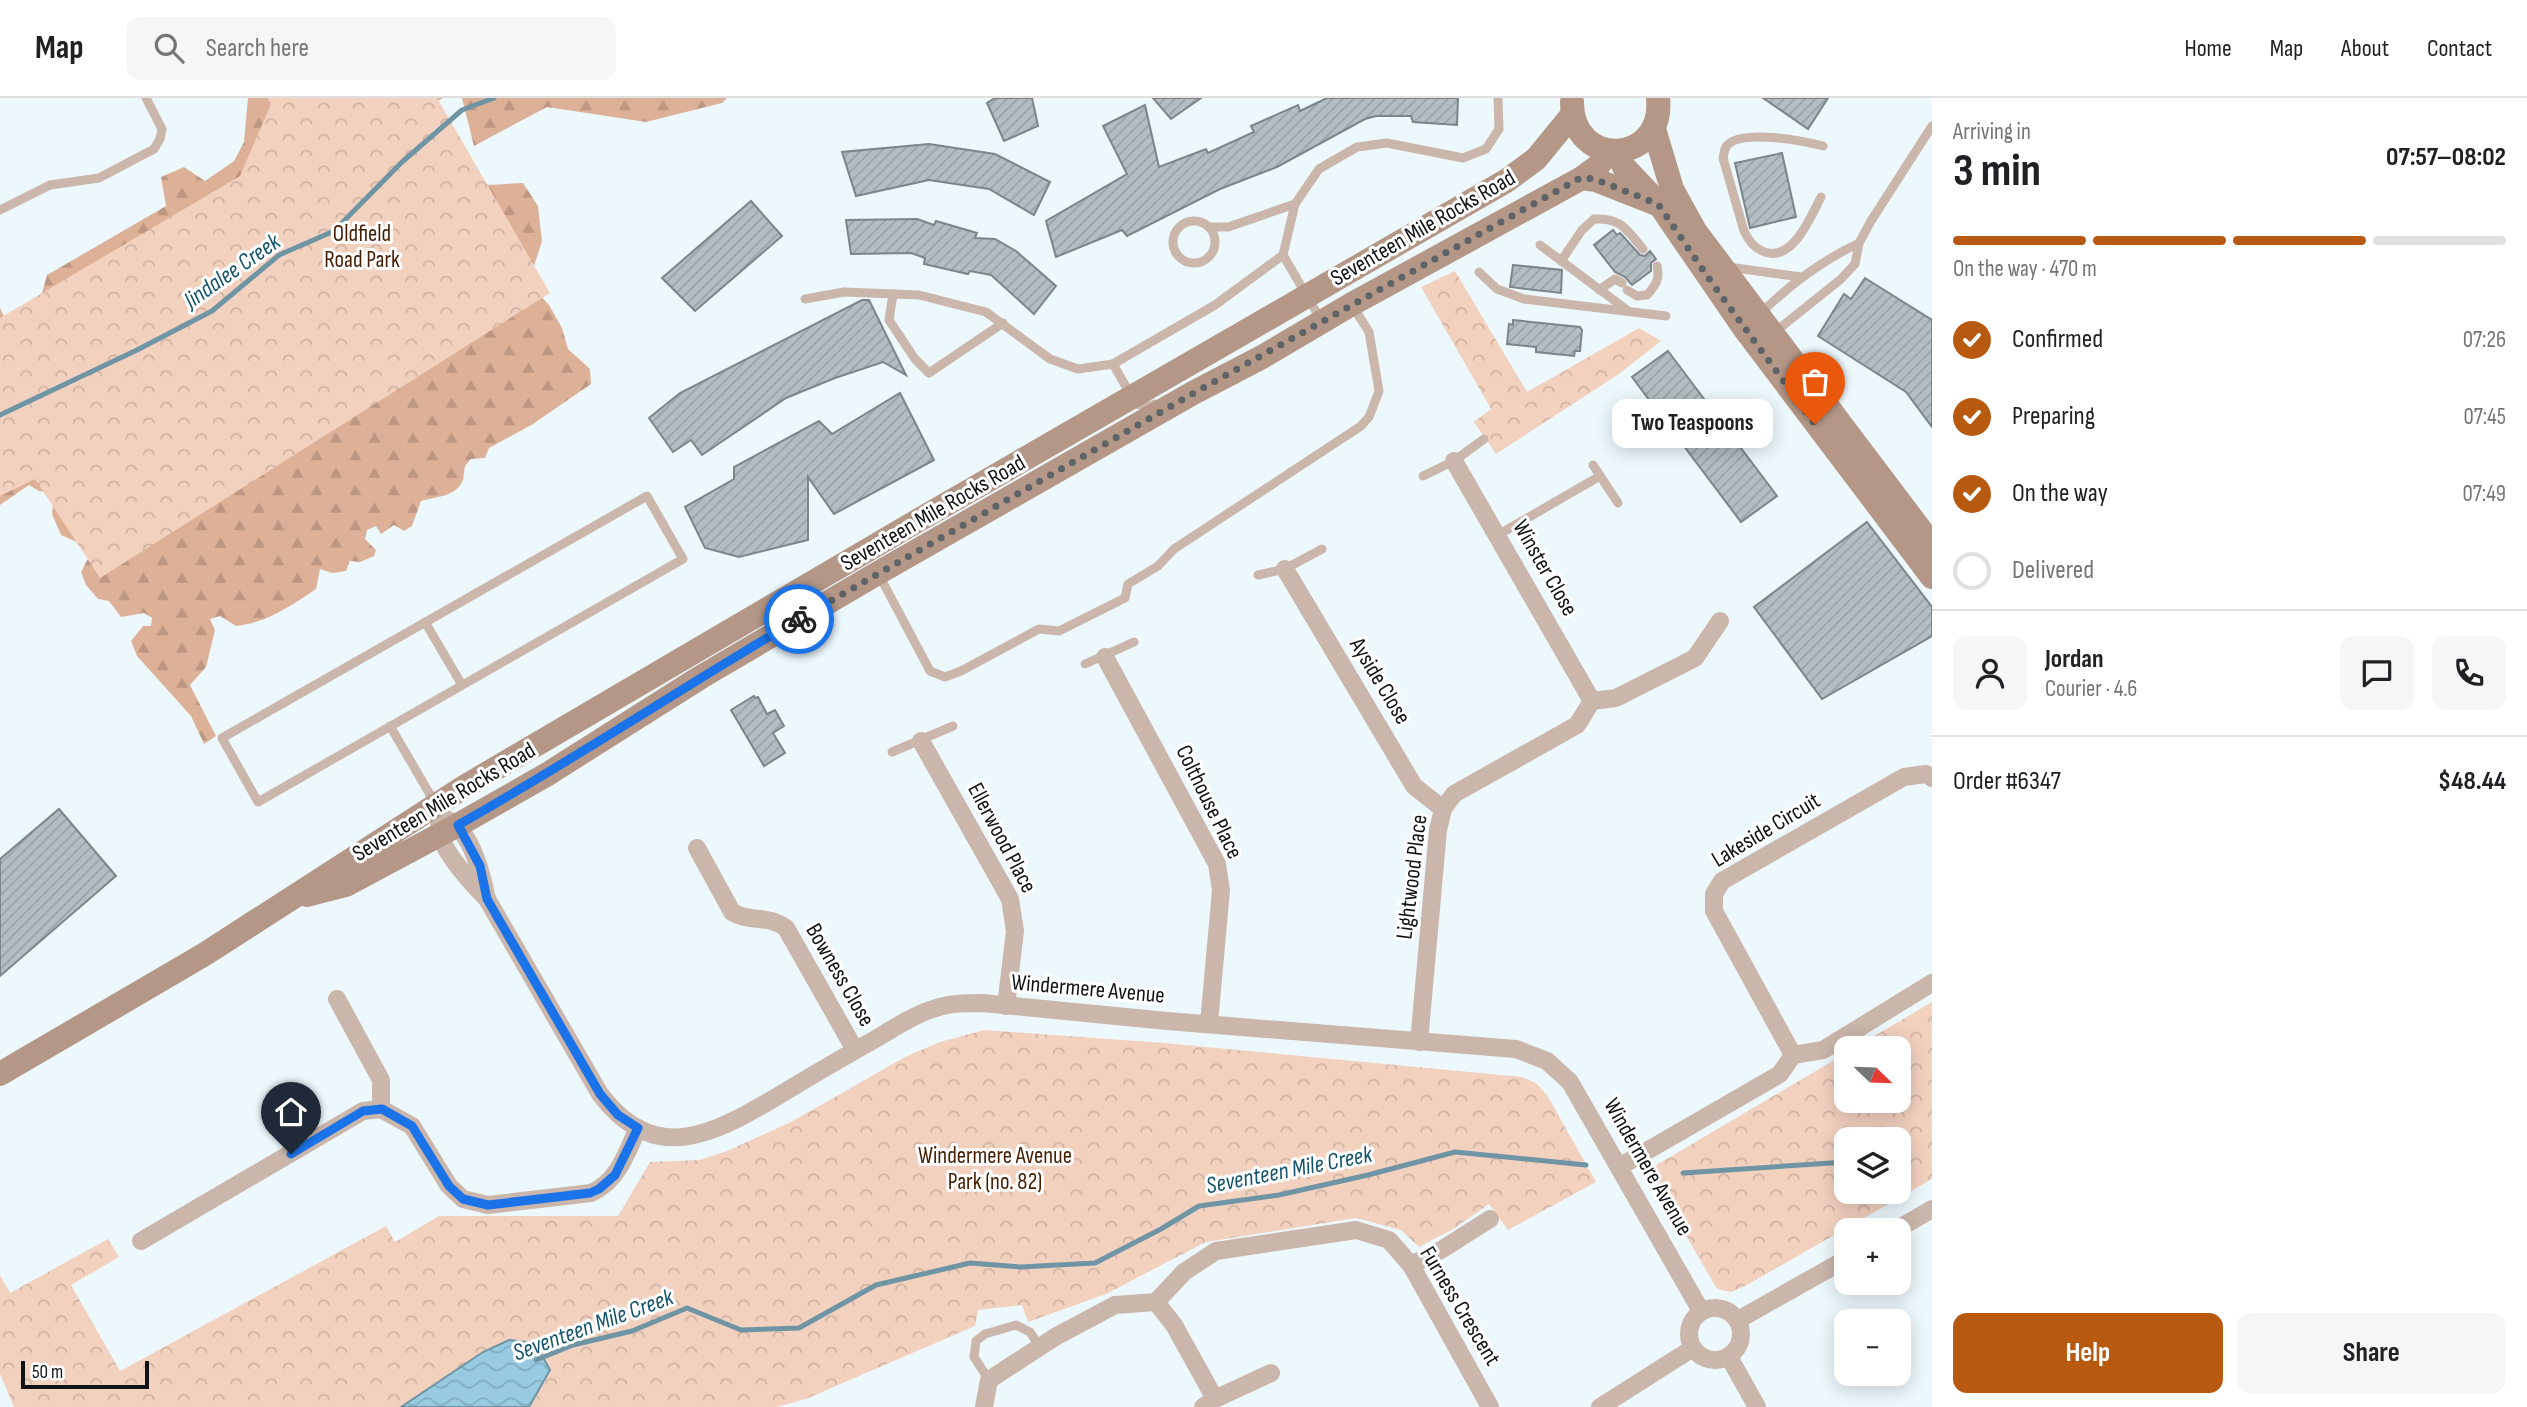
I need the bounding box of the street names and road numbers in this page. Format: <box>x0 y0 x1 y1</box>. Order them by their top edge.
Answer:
street label: Seventeen Mile Rocks Road <box>1326 164 1520 292</box>
street label: Seventeen Mile Rocks Road <box>836 449 1030 577</box>
street label: Winster Close <box>1506 515 1584 621</box>
street label: Ayside Close <box>1343 632 1417 729</box>
street label: Seventeen Mile Rocks Road <box>347 736 541 868</box>
street label: Colthouse Place <box>1169 741 1249 863</box>
street label: Ellerwood Place <box>961 778 1043 898</box>
street label: Lakeside Circuit <box>1707 787 1825 873</box>
street label: Lightwood Place <box>1390 813 1434 941</box>
street label: Bowness Close <box>799 919 881 1031</box>
street label: Windermere Avenue <box>1010 968 1166 1010</box>
street label: Windermere Avenue <box>1597 1093 1699 1241</box>
street label: Furness Crescent <box>1413 1241 1507 1371</box>

